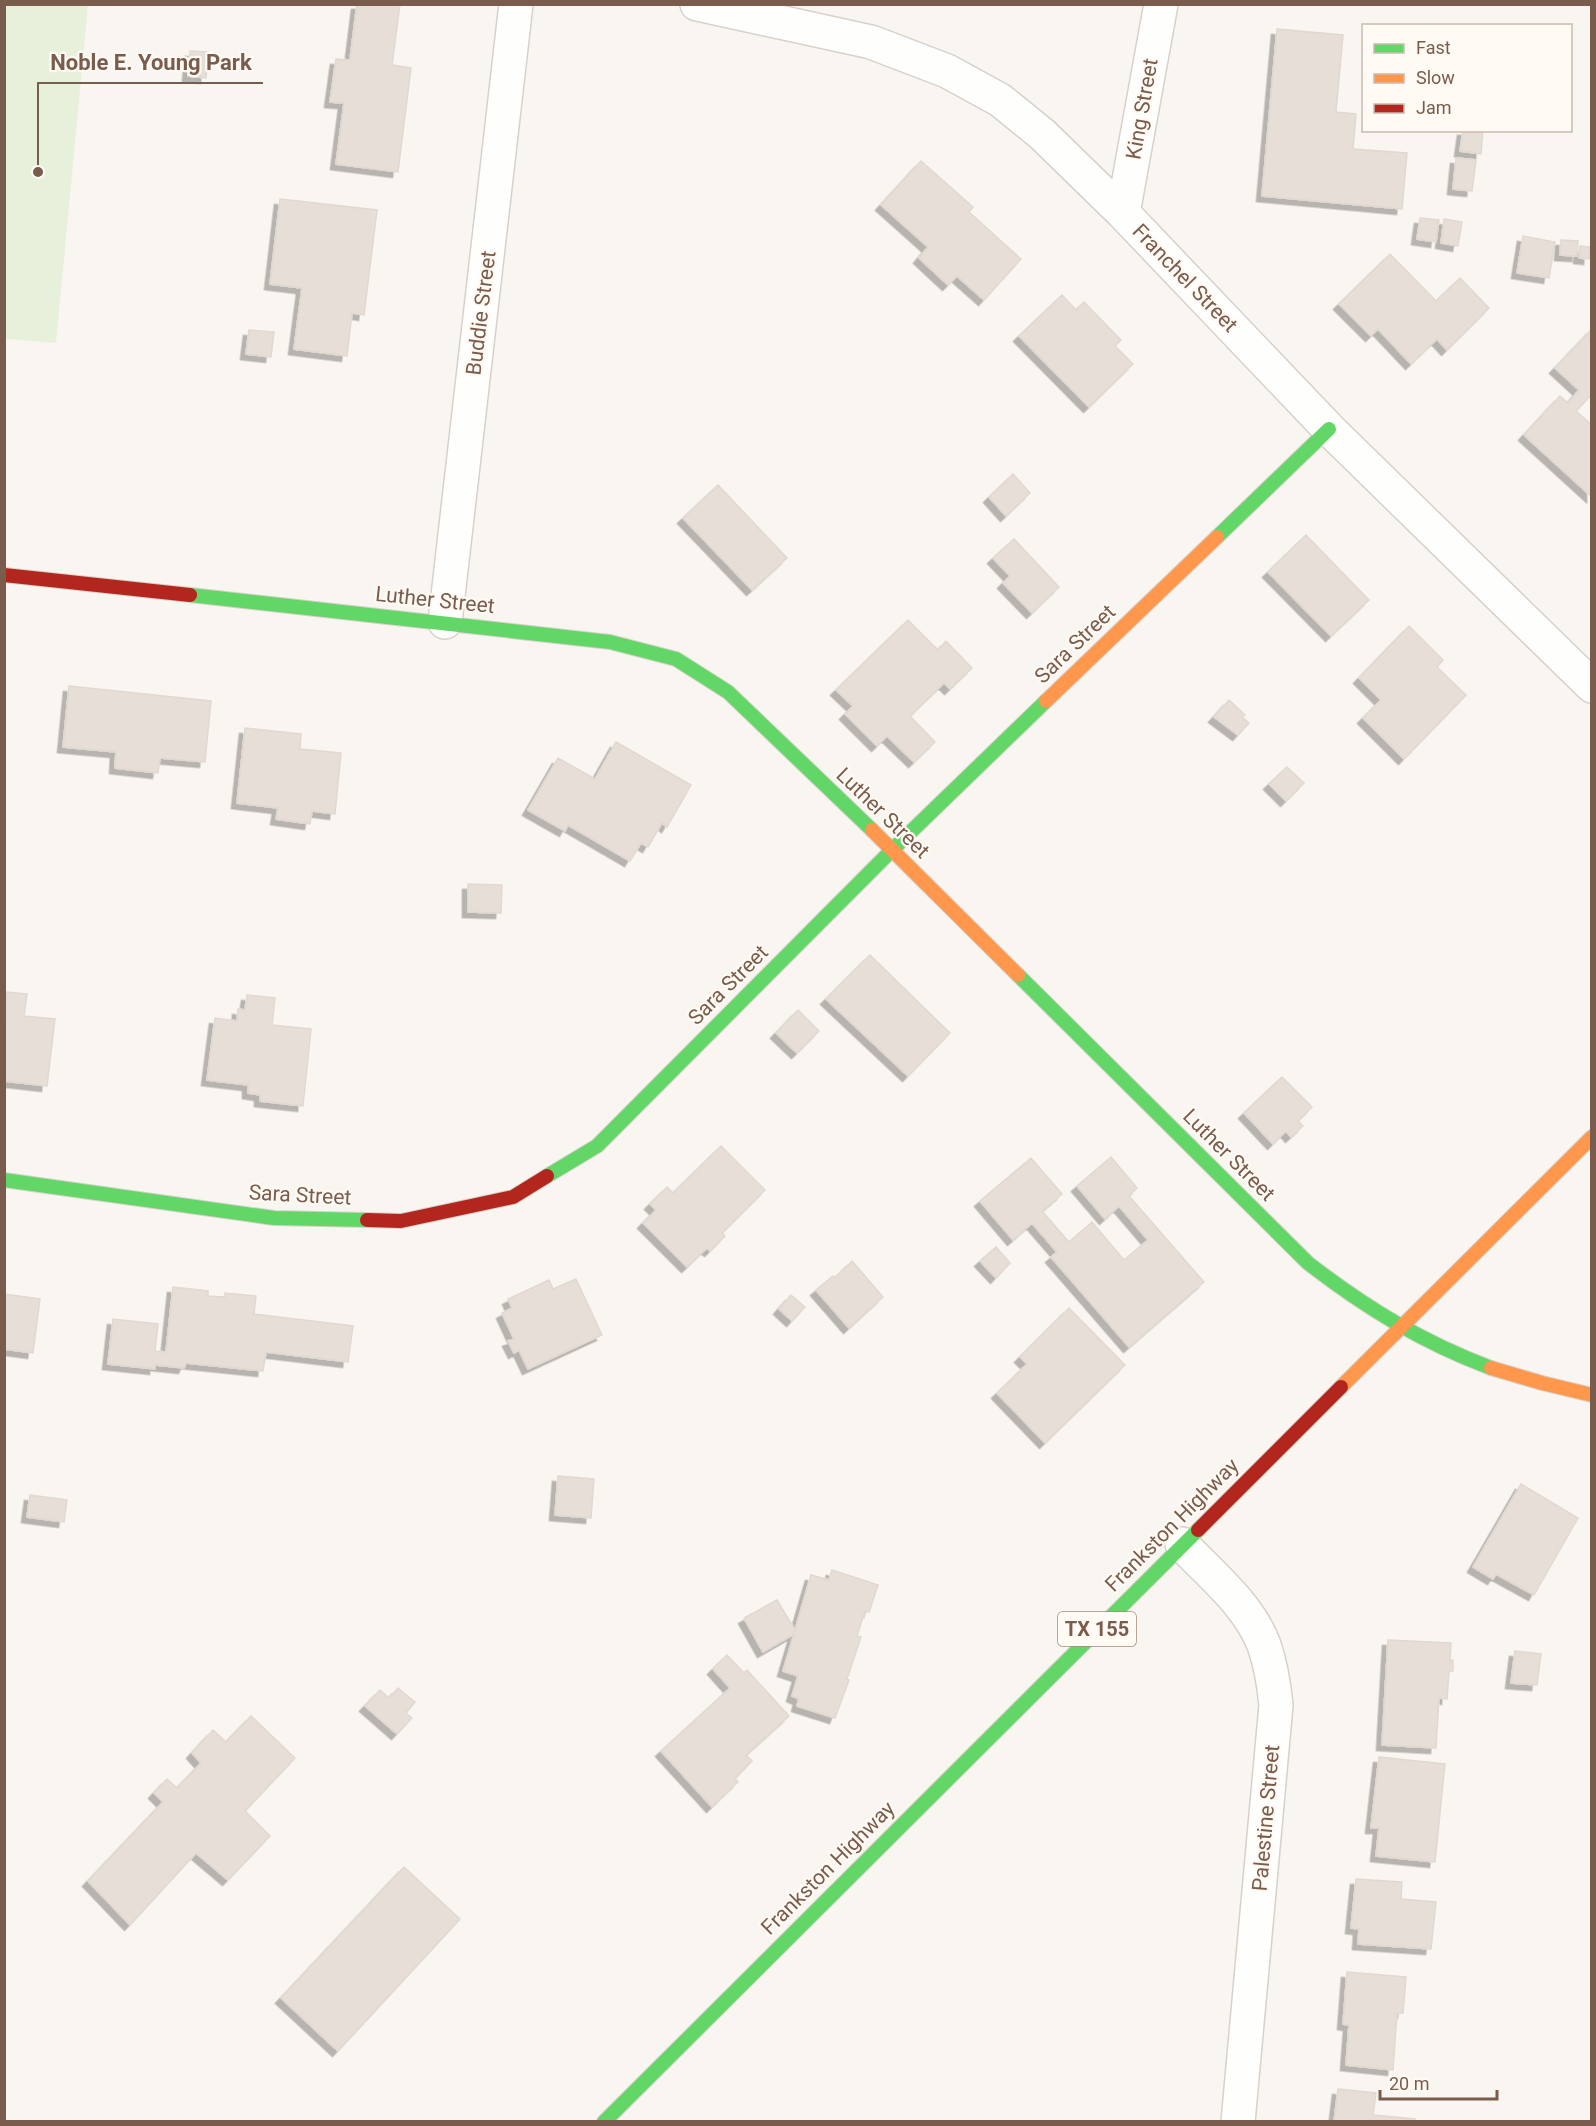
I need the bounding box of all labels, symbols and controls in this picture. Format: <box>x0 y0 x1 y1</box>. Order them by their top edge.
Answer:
legend <box>1362 24 1572 132</box>
text: Fast <box>1416 37 1451 58</box>
callout: Noble E. Young Park <box>38 43 263 83</box>
text: Noble E. Young Park <box>50 50 252 75</box>
street label: King Street <box>1121 56 1163 161</box>
text: Slow <box>1416 67 1455 88</box>
text: Jam <box>1416 97 1452 118</box>
street label: Franchel Street <box>1128 219 1243 337</box>
street label: Buddie Street <box>461 249 501 377</box>
street label: Luther Street <box>374 582 496 618</box>
street label: Sara Street <box>1030 600 1120 688</box>
street label: Luther Street <box>832 763 934 863</box>
street label: Sara Street <box>683 940 773 1030</box>
street label: Luther Street <box>1178 1104 1280 1206</box>
street label: Sara Street <box>248 1180 352 1210</box>
street label: Frankston Highway <box>1100 1453 1244 1597</box>
road number: TX 155 <box>1058 1612 1136 1646</box>
street label: Palestine Street <box>1248 1744 1284 1892</box>
street label: Frankston Highway <box>756 1796 900 1940</box>
scale bar <box>1380 2063 1497 2101</box>
text: 20 m <box>1389 2073 1429 2094</box>

